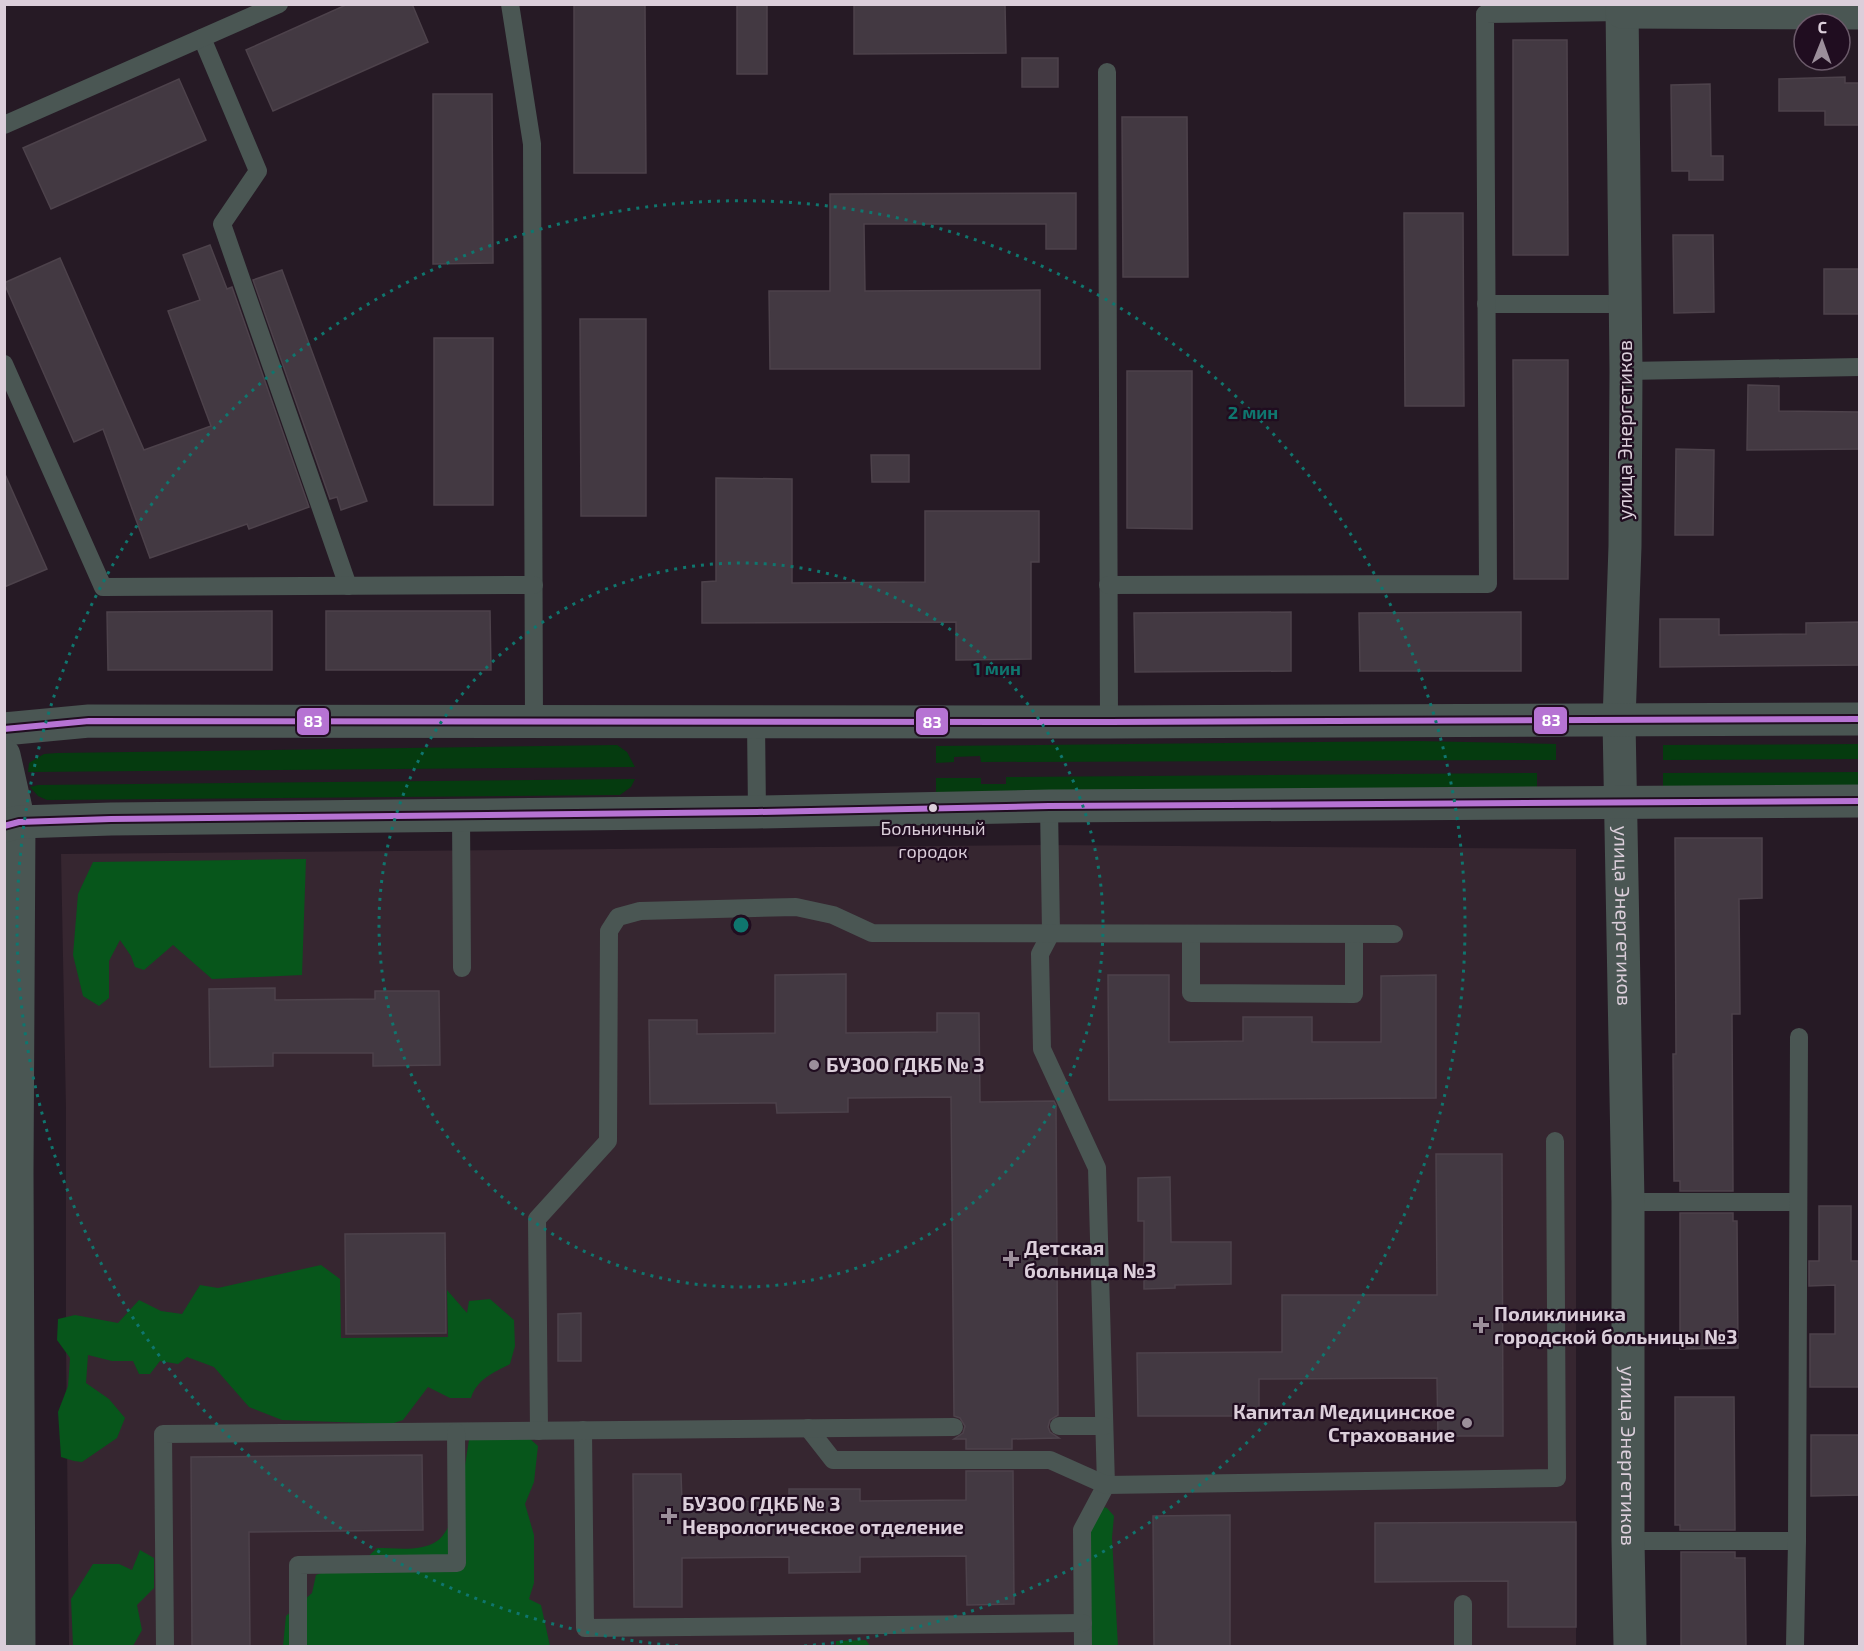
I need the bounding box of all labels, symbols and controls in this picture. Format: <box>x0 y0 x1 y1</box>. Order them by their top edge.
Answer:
north arrow <box>1792 12 1852 72</box>
text: С <box>1817 17 1827 36</box>
street label: улица Энергетиков <box>1612 340 1637 520</box>
text: 2 мин <box>1228 401 1278 423</box>
text: 1 мин <box>973 657 1021 679</box>
line badge: 83 <box>1533 706 1568 735</box>
line badge: 83 <box>296 707 330 736</box>
line badge: 83 <box>915 707 949 736</box>
text: 83 <box>1541 710 1561 729</box>
text: 83 <box>303 711 323 730</box>
text: 83 <box>922 712 942 731</box>
marker: Больничный городок <box>927 802 939 814</box>
place label: Больничный городок <box>881 817 985 862</box>
street label: улица Энергетиков <box>1609 825 1637 1006</box>
centre of rings <box>731 915 751 935</box>
place label: БУЗОО ГДКБ № 3 <box>826 1052 985 1076</box>
marker: БУЗОО ГДКБ № 3 <box>807 1058 821 1072</box>
place label: Детская больница №3 <box>1024 1235 1156 1282</box>
marker: Детская больница №3 <box>1002 1250 1020 1268</box>
place label: Поликлиника городской больницы №3 <box>1494 1301 1738 1348</box>
marker: Поликлиника городской больницы №3 <box>1472 1316 1490 1334</box>
street label: улица Энергетиков <box>1616 1366 1641 1546</box>
place label: Капитал Медицинское Страхование <box>1233 1399 1455 1446</box>
marker: Капитал Медицинское Страхование <box>1460 1416 1474 1430</box>
place label: БУЗОО ГДКБ № 3 Неврологическое отделение <box>682 1491 964 1538</box>
marker: БУЗОО ГДКБ № 3 Неврологическое отделение <box>660 1507 678 1525</box>

